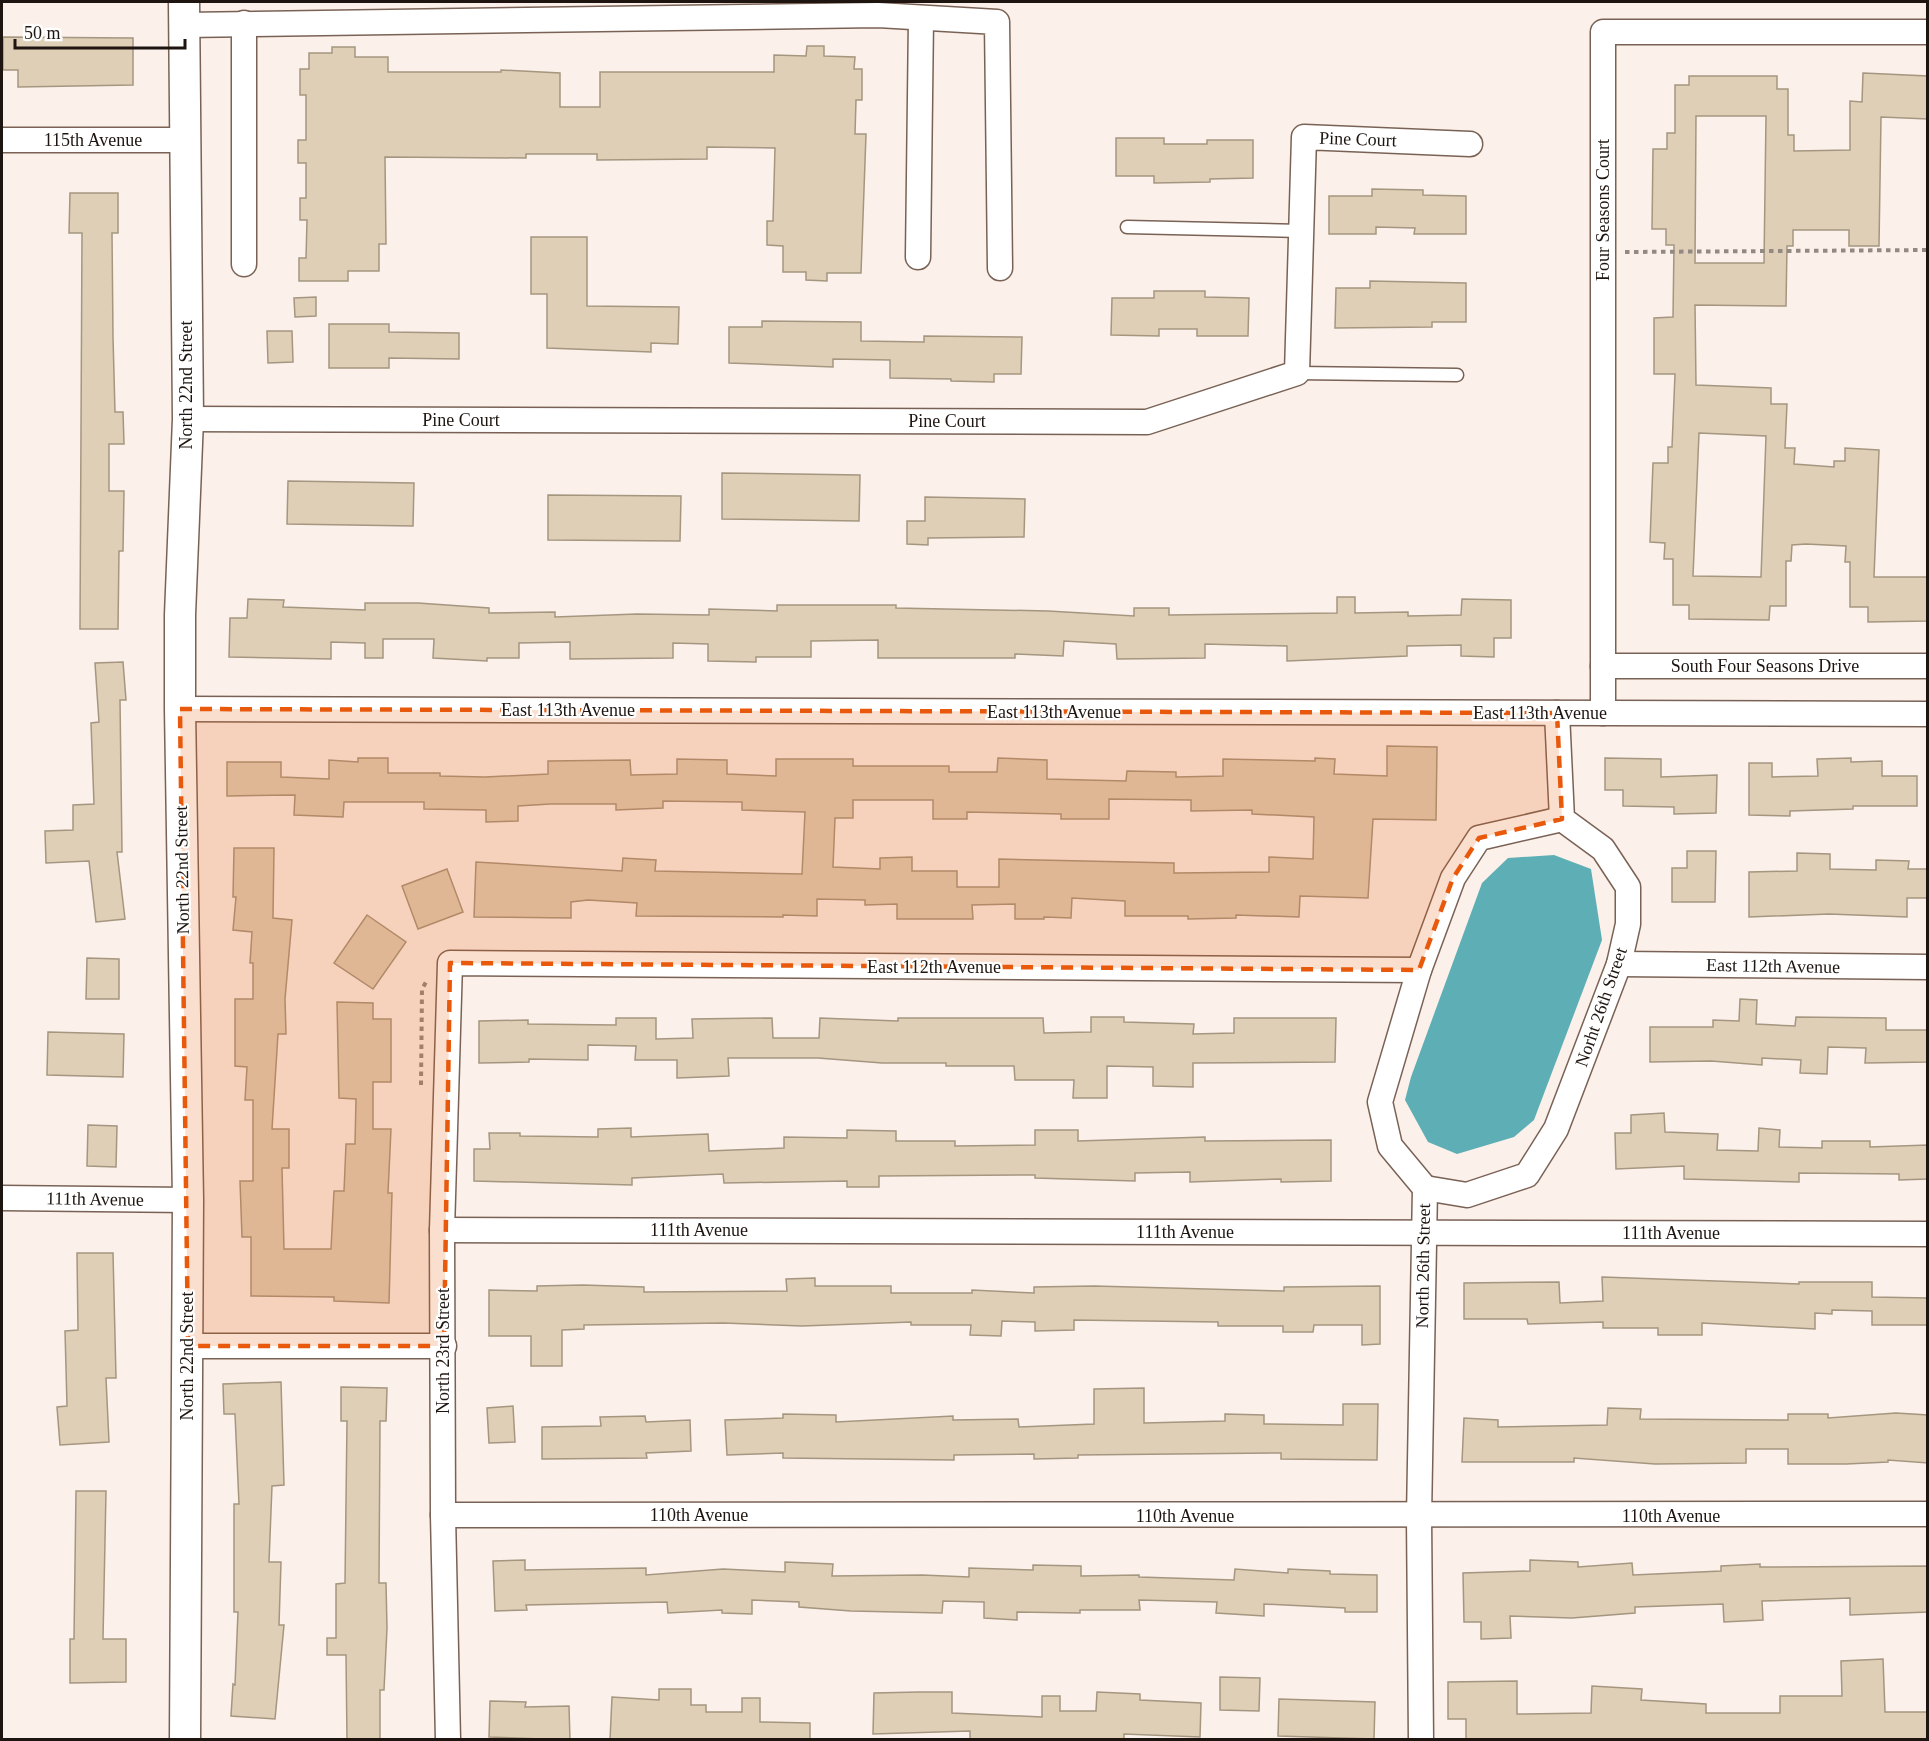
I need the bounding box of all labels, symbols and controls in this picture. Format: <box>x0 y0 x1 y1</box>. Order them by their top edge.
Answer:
scale bar <box>15 12 184 50</box>
text: 50 m <box>24 23 61 43</box>
street label: Pine Court <box>1319 128 1397 150</box>
street label: 115th Avenue <box>44 130 142 150</box>
street label: Four Seasons Court <box>1593 139 1613 281</box>
street label: North 22nd Street <box>176 321 196 449</box>
street label: Pine Court <box>422 410 500 430</box>
street label: Pine Court <box>908 411 986 431</box>
street label: South Four Seasons Drive <box>1671 656 1859 676</box>
street label: East 113th Avenue <box>501 700 635 720</box>
street label: East 113th Avenue <box>987 702 1121 722</box>
street label: East 113th Avenue <box>1473 703 1607 723</box>
street label: North 22nd Street <box>171 805 193 935</box>
street label: Norht 26th Street <box>1571 945 1631 1069</box>
street label: East 112th Avenue <box>1706 955 1840 977</box>
street label: East 112th Avenue <box>867 957 1001 977</box>
street label: 111th Avenue <box>46 1188 144 1210</box>
street label: North 26th Street <box>1412 1203 1434 1329</box>
street label: 111th Avenue <box>650 1220 748 1240</box>
street label: 111th Avenue <box>1136 1222 1234 1242</box>
street label: 111th Avenue <box>1622 1223 1720 1243</box>
street label: North 23rd Street <box>433 1288 453 1414</box>
street label: North 22nd Street <box>177 1292 197 1420</box>
street label: 110th Avenue <box>650 1505 748 1525</box>
street label: 110th Avenue <box>1136 1506 1234 1526</box>
street label: 110th Avenue <box>1622 1506 1720 1526</box>

